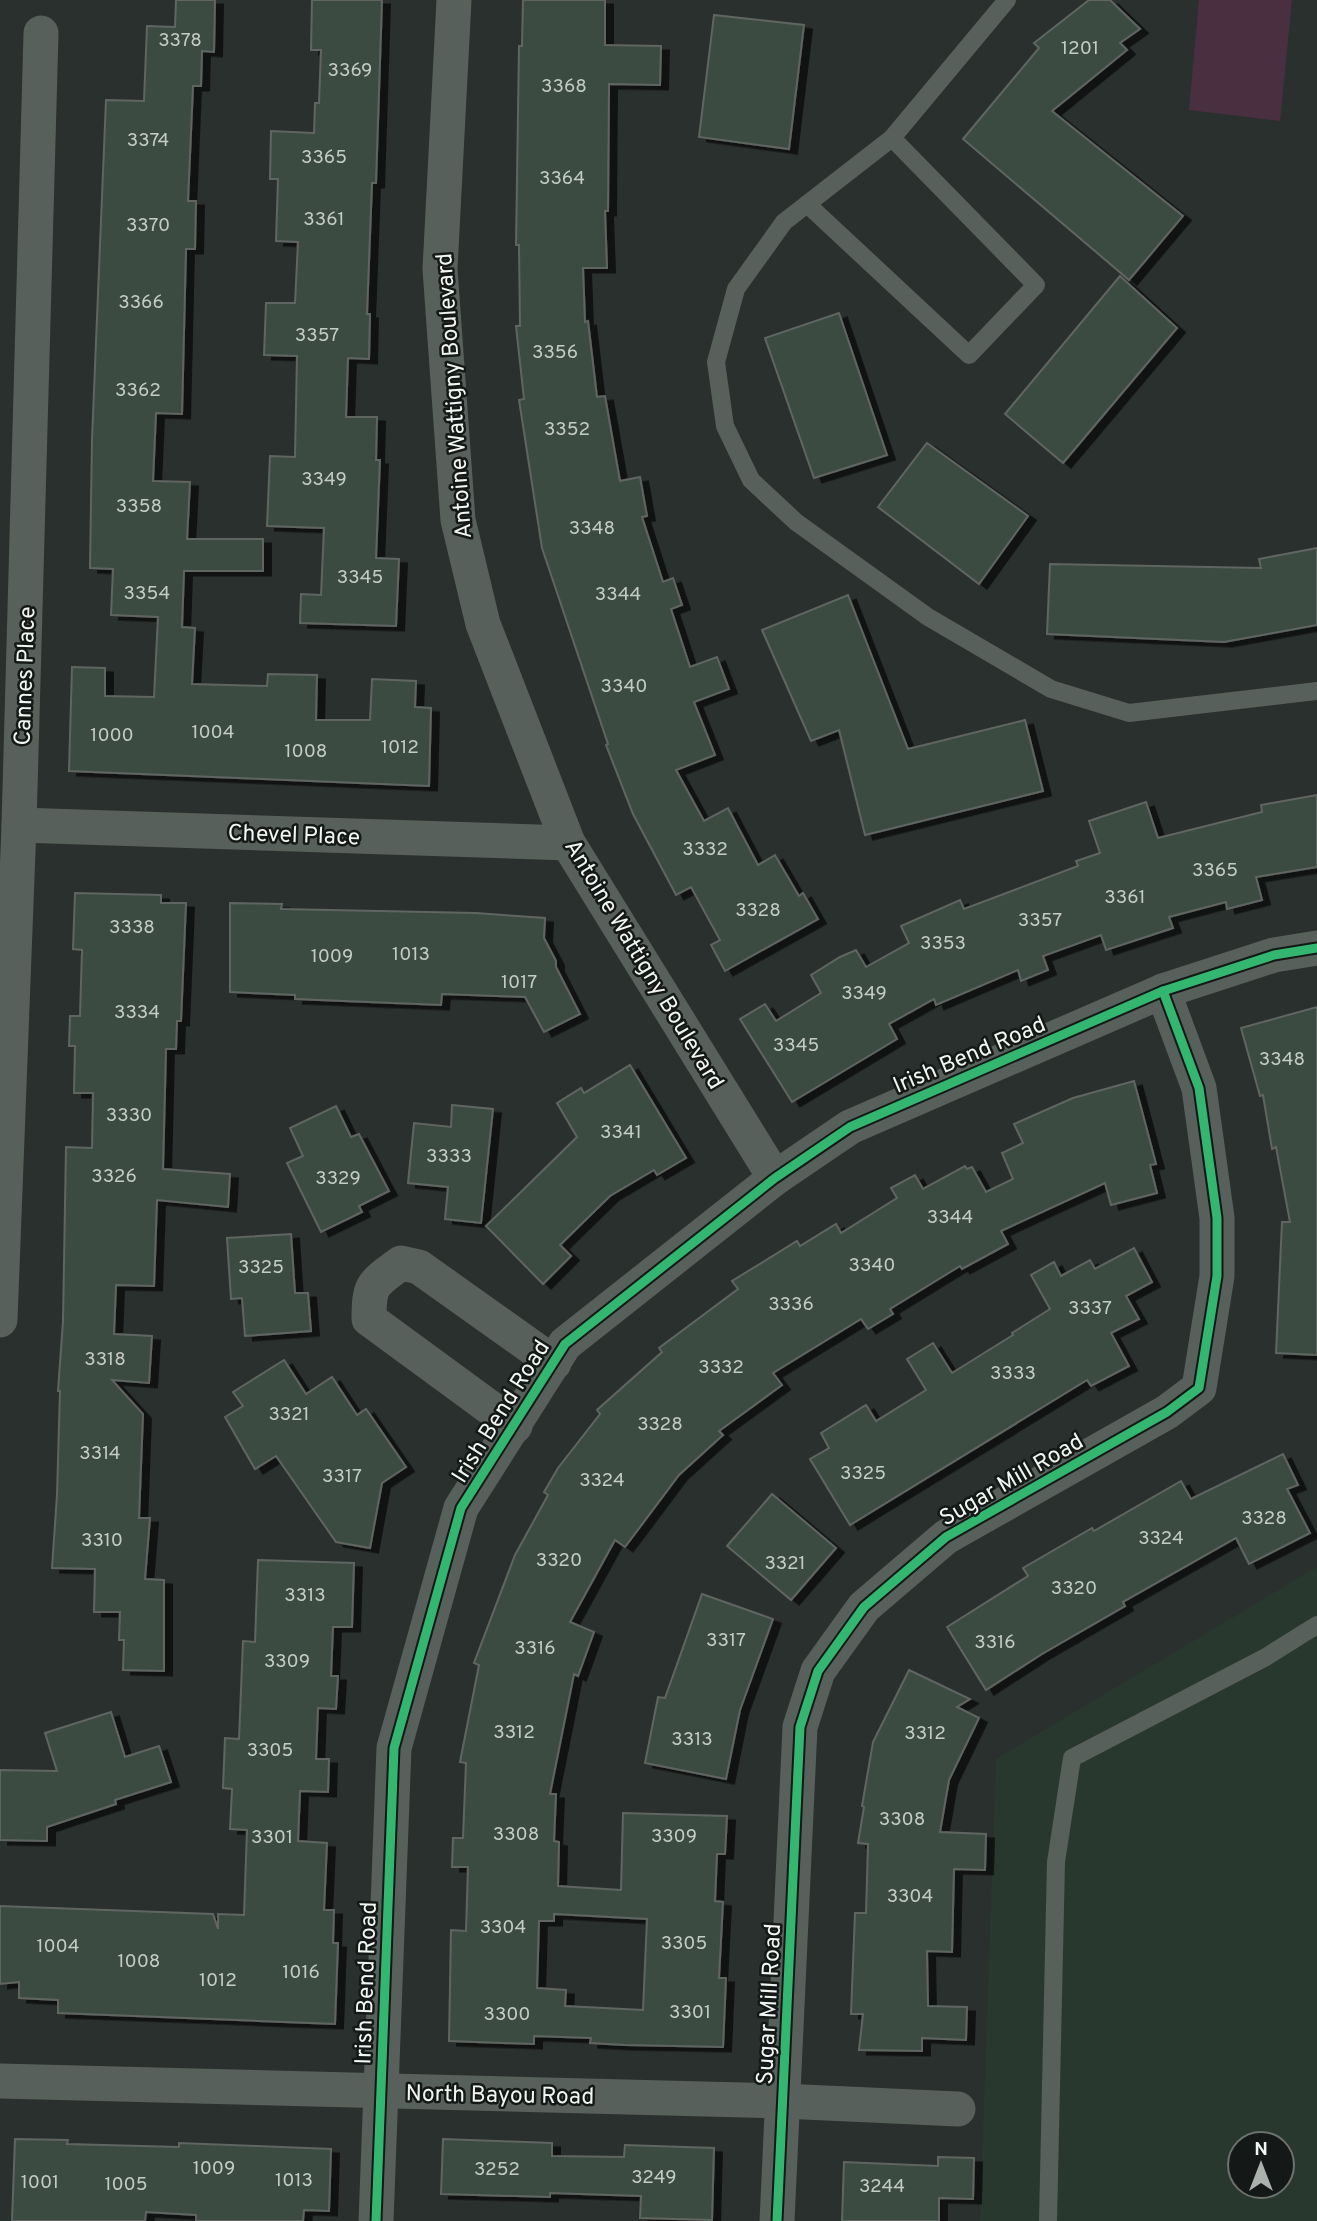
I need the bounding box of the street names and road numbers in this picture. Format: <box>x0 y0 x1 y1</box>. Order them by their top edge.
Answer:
street label: Antoine Wattigny Boulevard <box>431 252 480 540</box>
street label: Cannes Place <box>10 606 43 746</box>
street label: Chevel Place <box>227 820 361 853</box>
street label: Antoine Wattigny Boulevard <box>557 835 729 1096</box>
street label: Irish Bend Road <box>889 1011 1051 1102</box>
street label: Irish Bend Road <box>447 1335 558 1489</box>
street label: Sugar Mill Road <box>935 1428 1089 1534</box>
street label: Irish Bend Road <box>350 1901 385 2065</box>
street label: Sugar Mill Road <box>752 1923 789 2086</box>
street label: North Bayou Road <box>405 2080 595 2113</box>

